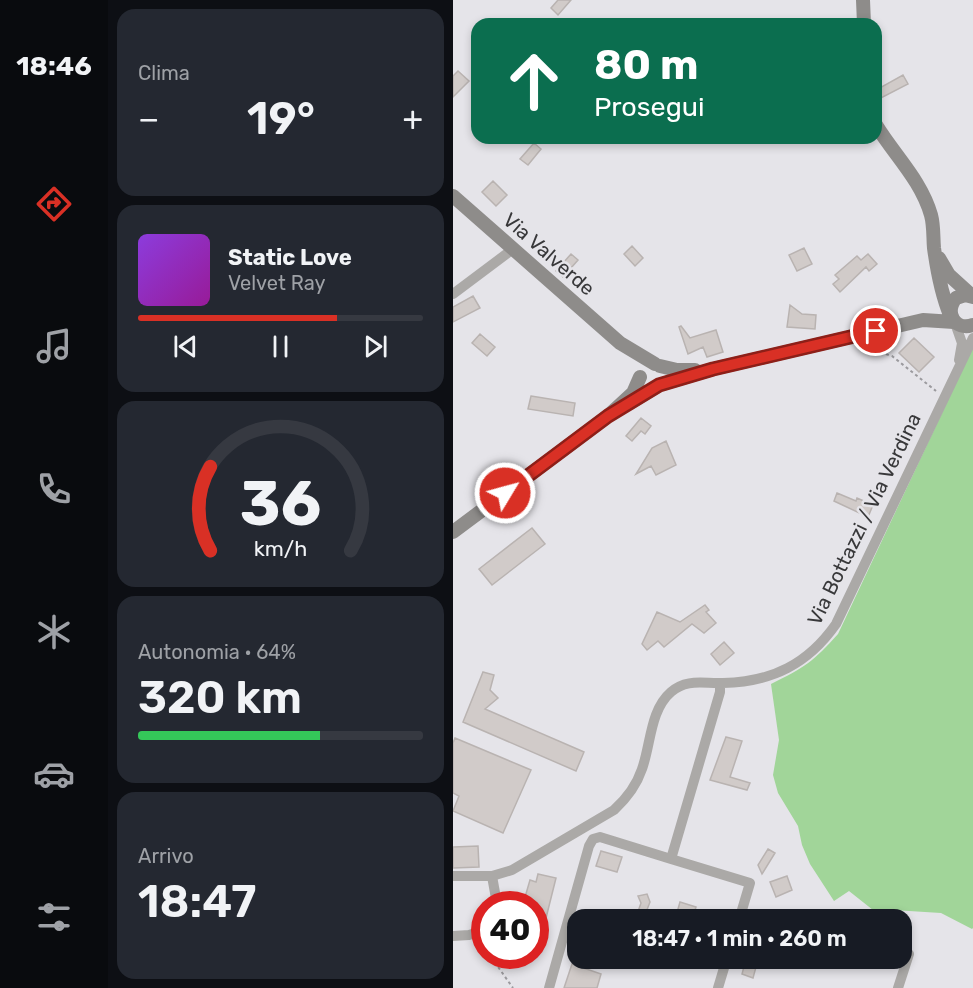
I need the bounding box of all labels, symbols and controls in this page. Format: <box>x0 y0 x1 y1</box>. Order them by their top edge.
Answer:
text: 80 m <box>594 40 698 90</box>
icon: ahead <box>495 42 573 120</box>
text: 18:46 <box>16 50 92 82</box>
text: Clima <box>138 61 190 85</box>
text: Prosegui <box>594 91 705 123</box>
text: 19° <box>247 92 315 145</box>
text: − <box>138 99 159 138</box>
text: + <box>402 99 423 138</box>
icon: directions <box>33 183 75 225</box>
street label: Via Valverde <box>498 208 600 300</box>
text: Static Love <box>228 244 352 271</box>
text: Velvet Ray <box>228 271 326 295</box>
pin <box>850 305 901 356</box>
icon: arrive <box>859 314 892 347</box>
icon: music <box>33 325 75 367</box>
icon: previous <box>169 330 202 363</box>
icon: pause <box>264 330 297 363</box>
icon: next <box>359 330 392 363</box>
street label: Via Bottazzi / Via Verdina <box>802 409 926 629</box>
position arrow <box>473 461 537 525</box>
text: 36 <box>240 467 321 541</box>
icon: phone <box>33 468 75 510</box>
text: km/h <box>254 536 307 561</box>
icon: climate <box>33 611 75 653</box>
text: Autonomia · 64% <box>138 640 296 664</box>
text: 320 km <box>138 671 302 724</box>
icon: car <box>33 753 75 795</box>
text: Arrivo <box>138 844 194 868</box>
text: 18:47 <box>138 875 256 928</box>
speed limit sign: 40 <box>471 891 549 969</box>
icon: filters <box>33 896 75 938</box>
text: 18:47 · 1 min · 260 m <box>632 925 847 952</box>

